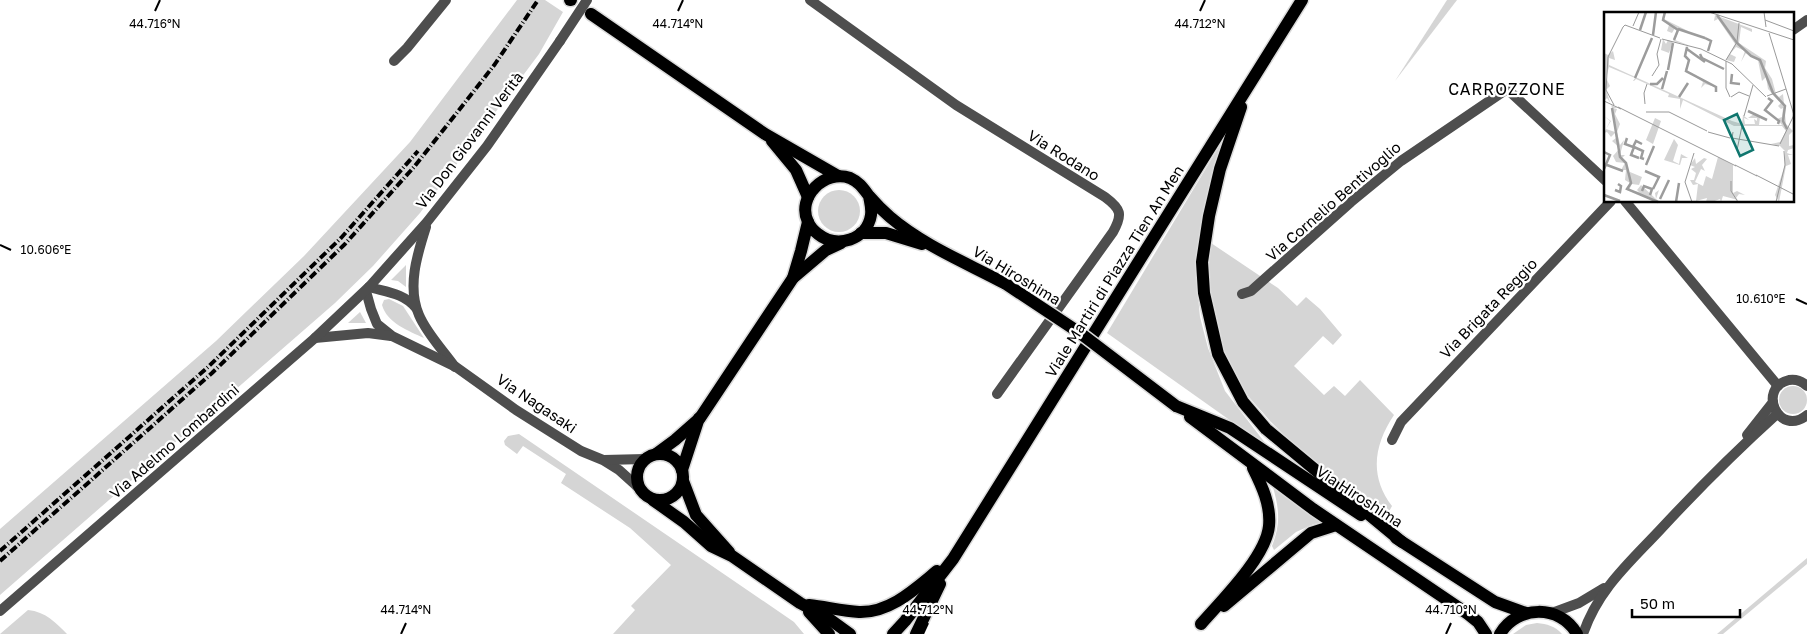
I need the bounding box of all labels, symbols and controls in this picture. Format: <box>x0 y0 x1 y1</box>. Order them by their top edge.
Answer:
inset map <box>1604 12 1794 202</box>
text: 44.716°N <box>129 16 181 31</box>
text: 44.714°N <box>653 16 703 31</box>
text: 44.712°N <box>1174 16 1226 31</box>
street label: Via Don Giovanni Verità <box>412 68 526 212</box>
district label: CARROZZONE <box>1448 79 1566 99</box>
street label: Via Rodano <box>1025 126 1103 184</box>
street label: Via Cornelio Bentivoglio <box>1262 138 1404 264</box>
street label: Viale Martiri di Piazza Tien An Men <box>1041 162 1187 380</box>
text: 10.606°E <box>21 242 71 257</box>
street label: Via Hiroshima <box>970 242 1064 308</box>
street label: Via Brigata Reggio <box>1436 254 1540 362</box>
text: 10.610°E <box>1736 291 1786 306</box>
street label: Via Nagasaki <box>494 370 580 436</box>
street label: Via Adelmo Lombardini <box>106 380 242 502</box>
street label: Via Hiroshima <box>1313 461 1407 531</box>
scale bar <box>1632 586 1740 618</box>
text: 50 m <box>1640 594 1675 612</box>
text: 44.714°N <box>381 602 431 617</box>
text: 44.712°N <box>902 602 954 617</box>
text: 44.710°N <box>1425 602 1477 617</box>

